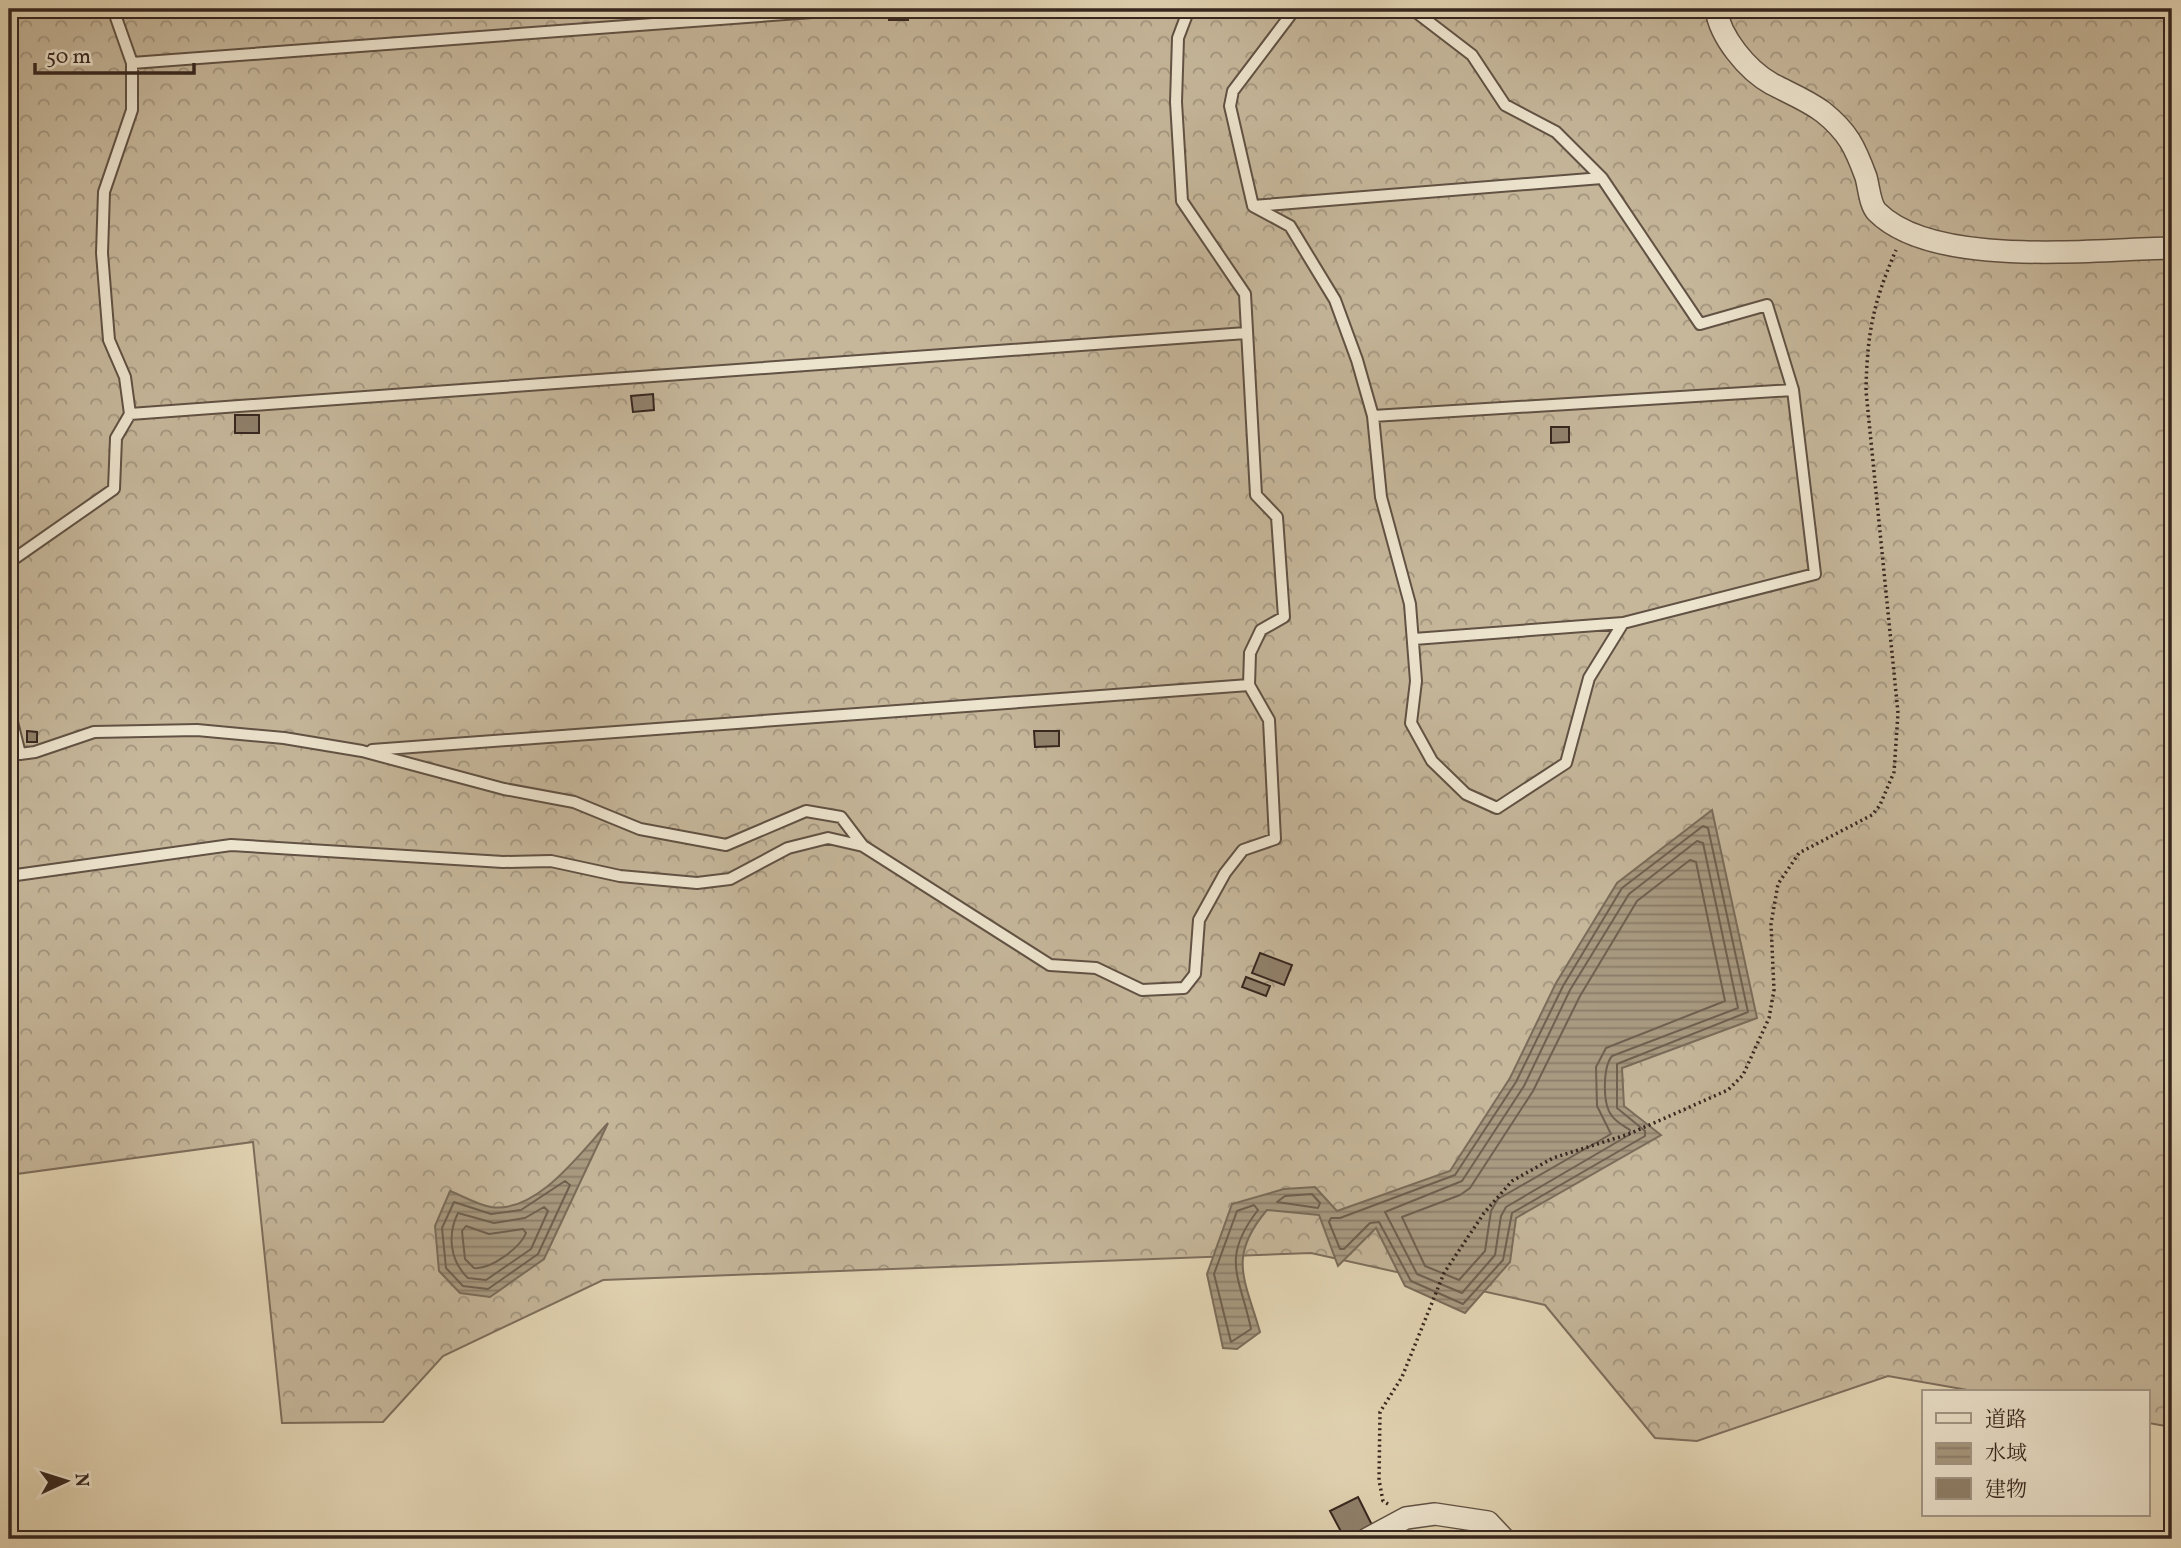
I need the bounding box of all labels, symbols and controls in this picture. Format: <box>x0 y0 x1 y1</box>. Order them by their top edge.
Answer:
scale bar <box>35 32 194 76</box>
text: 50 m <box>46 43 91 72</box>
legend <box>1922 1390 2150 1516</box>
text: 道路 <box>1985 1406 2027 1435</box>
text: 水域 <box>1985 1440 2027 1469</box>
north arrow <box>32 1446 102 1516</box>
text: N <box>68 1472 94 1488</box>
text: 建物 <box>1985 1476 2027 1505</box>

